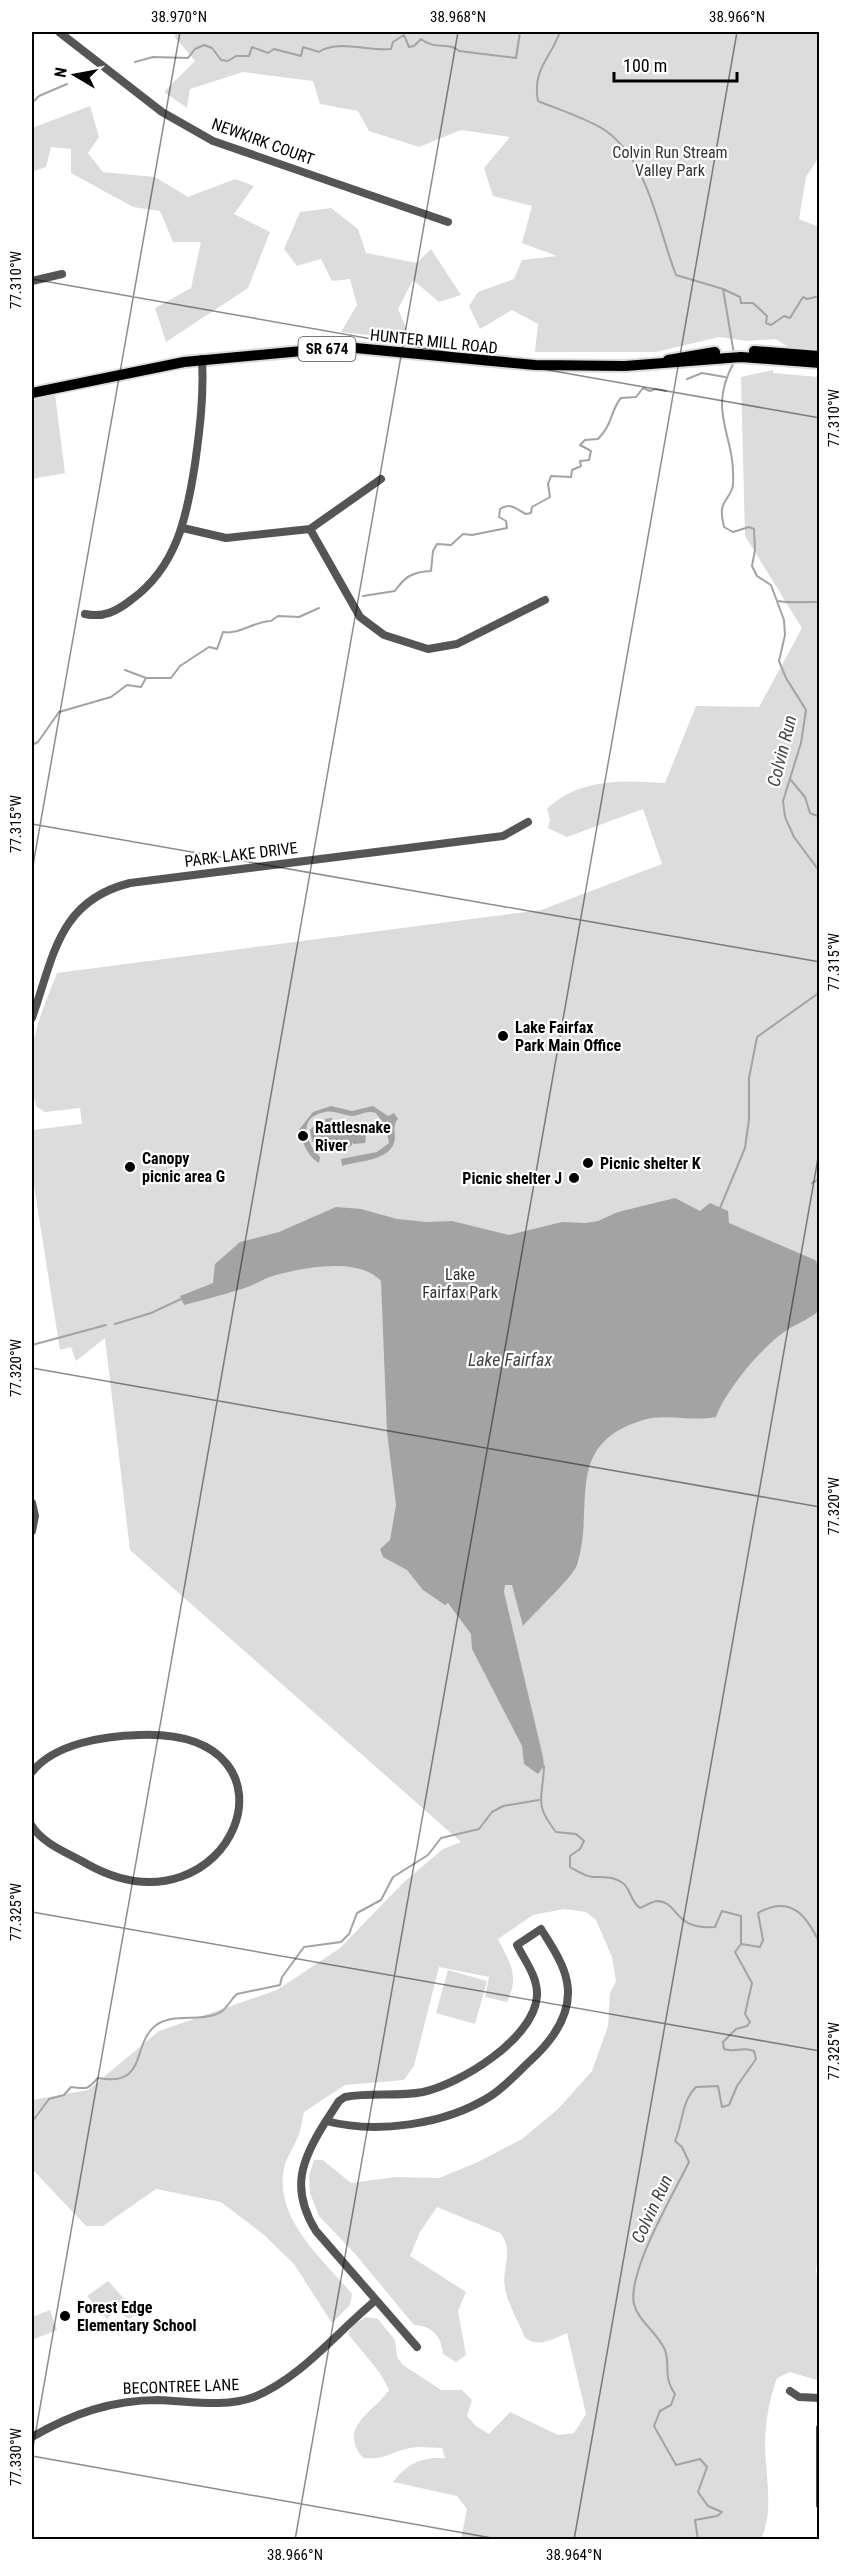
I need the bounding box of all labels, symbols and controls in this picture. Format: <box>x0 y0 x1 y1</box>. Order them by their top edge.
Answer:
text: 38.970°N <box>151 8 207 26</box>
text: 38.968°N <box>430 8 486 26</box>
text: 38.966°N <box>709 8 765 26</box>
north arrow <box>45 45 105 105</box>
scale bar <box>614 45 737 83</box>
text: 100 m <box>623 55 667 76</box>
text: N <box>51 66 71 79</box>
street label: NEWKIRK COURT <box>209 114 317 169</box>
park label: Colvin Run Stream Valley Park <box>612 143 728 180</box>
text: 77.310°W <box>7 250 25 309</box>
street label: HUNTER MILL ROAD <box>369 325 499 358</box>
road number: SR 674 <box>298 337 356 361</box>
text: 77.310°W <box>825 388 843 447</box>
water label: Colvin Run <box>763 713 801 789</box>
text: 77.315°W <box>7 794 25 853</box>
street label: PARK LAKE DRIVE <box>183 838 299 871</box>
text: 77.315°W <box>825 932 843 991</box>
place label: Lake Fairfax Park Main Office <box>515 1018 622 1055</box>
marker: Lake Fairfax Park Main Office <box>496 1029 510 1043</box>
place label: Rattlesnake River <box>315 1118 391 1155</box>
marker: Rattlesnake River <box>296 1129 310 1143</box>
place label: Canopy picnic area G <box>142 1149 225 1186</box>
place label: Picnic shelter K <box>600 1154 701 1173</box>
marker: Picnic shelter K <box>581 1156 595 1170</box>
marker: Canopy picnic area G <box>123 1160 137 1174</box>
place label: Picnic shelter J <box>462 1169 562 1188</box>
marker: Picnic shelter J <box>567 1171 581 1185</box>
park label: Lake Fairfax Park <box>422 1265 499 1302</box>
text: 77.320°W <box>7 1338 25 1397</box>
water label: Lake Fairfax <box>468 1349 552 1370</box>
text: 77.320°W <box>825 1476 843 1535</box>
text: 77.325°W <box>7 1882 25 1941</box>
text: 77.325°W <box>825 2021 843 2080</box>
water label: Colvin Run <box>627 2171 676 2246</box>
place label: Forest Edge Elementary School <box>77 2298 196 2335</box>
marker: Forest Edge Elementary School <box>58 2309 72 2323</box>
street label: BECONTREE LANE <box>123 2375 240 2398</box>
text: 77.330°W <box>7 2427 25 2486</box>
text: 38.966°N <box>267 2546 323 2564</box>
text: 38.964°N <box>546 2546 602 2564</box>

